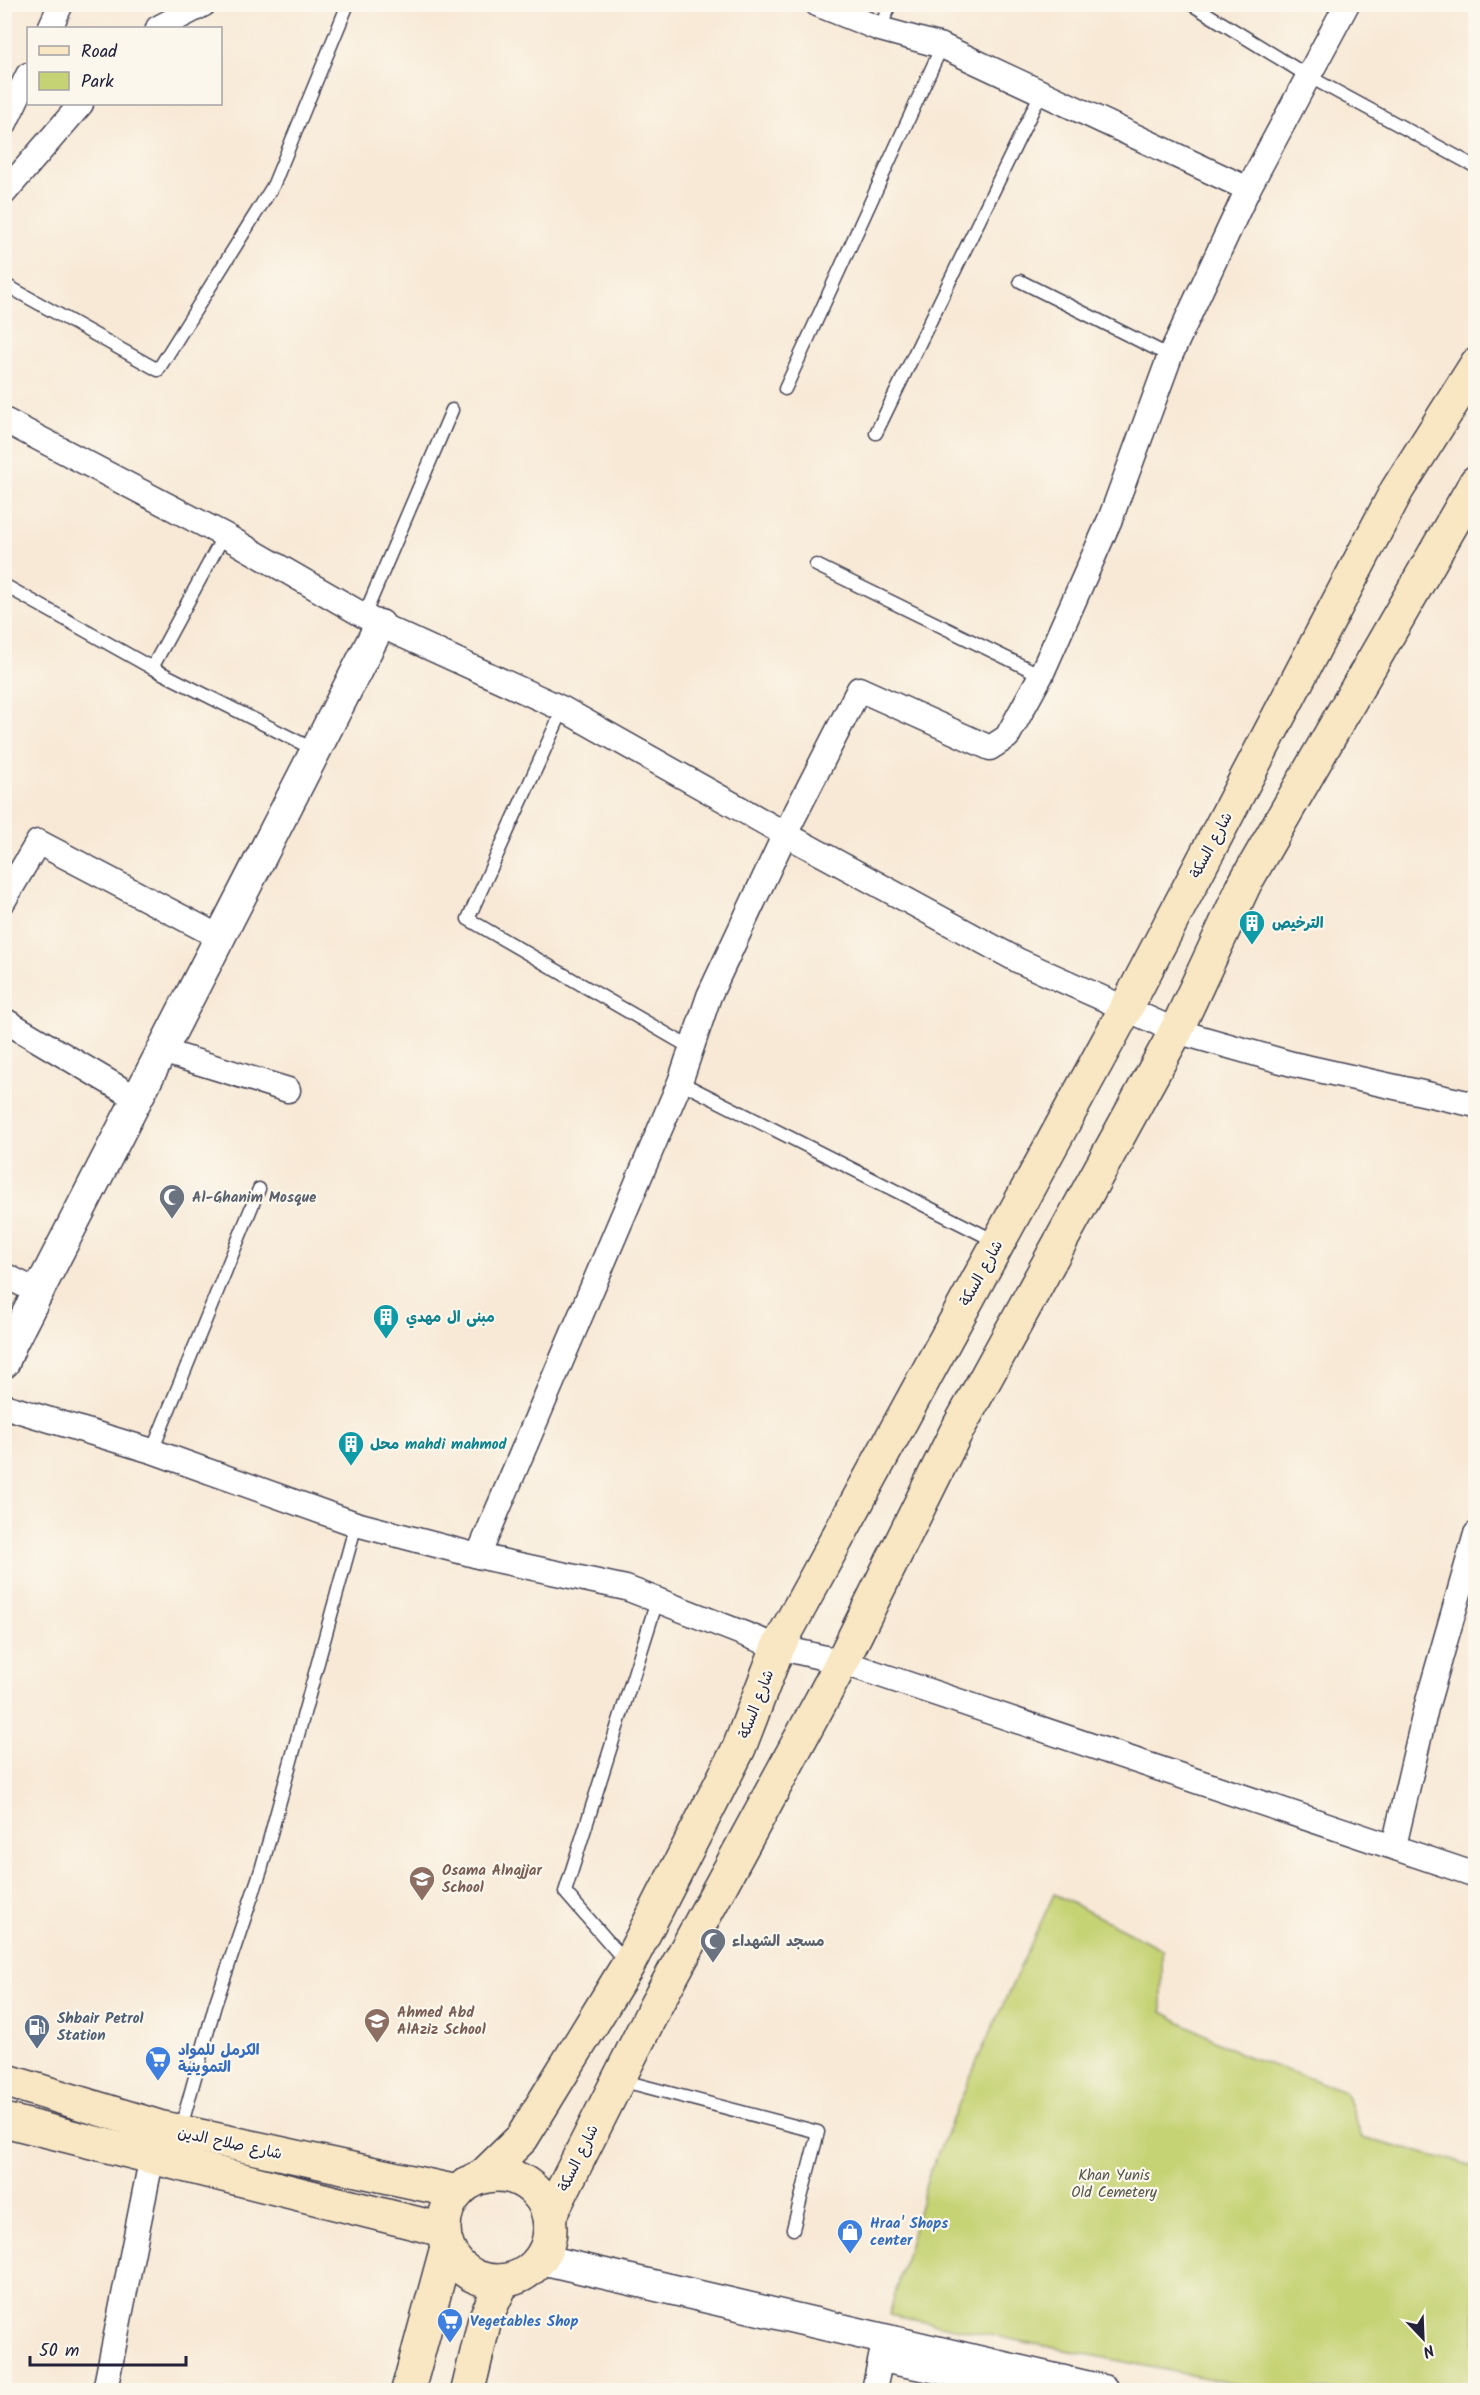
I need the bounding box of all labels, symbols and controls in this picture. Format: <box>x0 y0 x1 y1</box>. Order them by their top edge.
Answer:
legend <box>27 27 222 105</box>
text: Road <box>81 38 118 67</box>
text: Park <box>81 68 114 97</box>
street label: شارع السكة <box>1184 808 1239 883</box>
building icon: الترخيص <box>1237 908 1267 946</box>
place label: الترخيص <box>1272 912 1324 936</box>
mosque icon: Al-Ghanim Mosque <box>157 1182 187 1220</box>
place label: Al-Ghanim Mosque <box>192 1186 317 1210</box>
street label: شارع السكة <box>954 1236 1010 1311</box>
building icon: مبنى ال مهدي <box>371 1302 401 1340</box>
place label: مبنى ال مهدي <box>406 1306 495 1330</box>
building icon: محل mahdi mahmod <box>336 1429 366 1467</box>
place label: محل mahdi mahmod <box>370 1433 508 1457</box>
street label: شارع السكة <box>733 1666 781 1742</box>
place label: Osama Alnajjar School <box>442 1859 543 1900</box>
school or university icon: Osama Alnajjar School <box>407 1864 437 1902</box>
mosque icon: مسجد الشهداء <box>698 1926 728 1964</box>
place label: مسجد الشهداء <box>732 1930 824 1954</box>
place label: Ahmed Abd AlAziz School <box>397 2001 486 2042</box>
school or university icon: Ahmed Abd AlAziz School <box>362 2006 392 2044</box>
place label: Shbair Petrol Station <box>57 2007 144 2048</box>
fuel station icon: Shbair Petrol Station <box>22 2012 52 2050</box>
place label: الكرمل للمواد التموينية <box>178 2039 260 2080</box>
supermarket icon: الكرمل للمواد التموينية <box>143 2044 173 2082</box>
street label: شارع صلاح الدين <box>175 2121 284 2167</box>
street label: شارع السكة <box>552 2121 605 2196</box>
park label: Khan Yunis Old Cemetery <box>1071 2164 1158 2205</box>
place label: Hraa' Shops center <box>870 2212 948 2253</box>
shop icon: Hraa' Shops center <box>835 2217 865 2255</box>
supermarket icon: Vegetables Shop <box>435 2306 465 2344</box>
north arrow <box>1393 2308 1453 2368</box>
place label: Vegetables Shop <box>470 2310 578 2334</box>
scale bar <box>30 2329 186 2367</box>
text: 50 m <box>39 2337 79 2366</box>
text: N <box>1419 2337 1438 2364</box>

